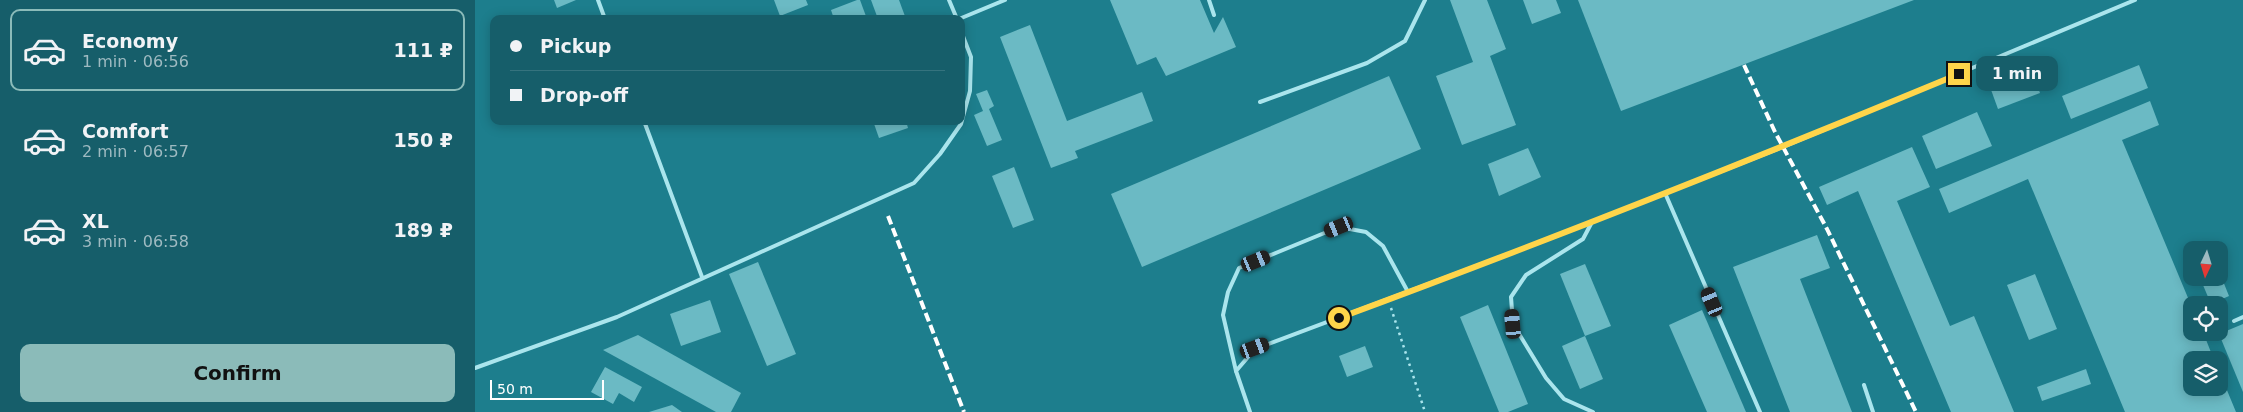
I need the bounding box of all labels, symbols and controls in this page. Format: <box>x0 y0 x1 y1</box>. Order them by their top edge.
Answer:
icon: car <box>22 28 67 73</box>
text: Economy <box>82 30 178 52</box>
text: Pickup <box>540 35 611 57</box>
text: 111 ₽ <box>394 39 453 61</box>
text: 1 min · 06:56 <box>82 52 189 71</box>
callout: 1 min <box>1977 56 2059 92</box>
route end <box>1948 63 1970 85</box>
text: 1 min <box>1992 64 2042 83</box>
text: Drop-off <box>540 84 628 106</box>
icon: car <box>22 118 67 163</box>
text: Comfort <box>82 120 169 142</box>
text: 150 ₽ <box>394 129 453 151</box>
text: 2 min · 06:57 <box>82 142 189 161</box>
icon: car <box>22 208 67 253</box>
text: XL <box>82 210 109 232</box>
car <box>1322 214 1355 240</box>
text: 189 ₽ <box>394 219 453 241</box>
text: 3 min · 06:58 <box>82 232 189 251</box>
north arrow <box>2183 241 2227 286</box>
map controls <box>2183 241 2228 396</box>
car <box>1239 248 1272 274</box>
car <box>1699 285 1724 319</box>
button: locate <box>2183 296 2228 341</box>
route start <box>1328 307 1350 329</box>
car <box>1504 308 1521 340</box>
car <box>1238 336 1271 360</box>
button: Confirm <box>20 344 455 402</box>
button: layers <box>2183 351 2228 396</box>
scale bar <box>490 377 604 400</box>
text: 50 m <box>497 381 533 397</box>

